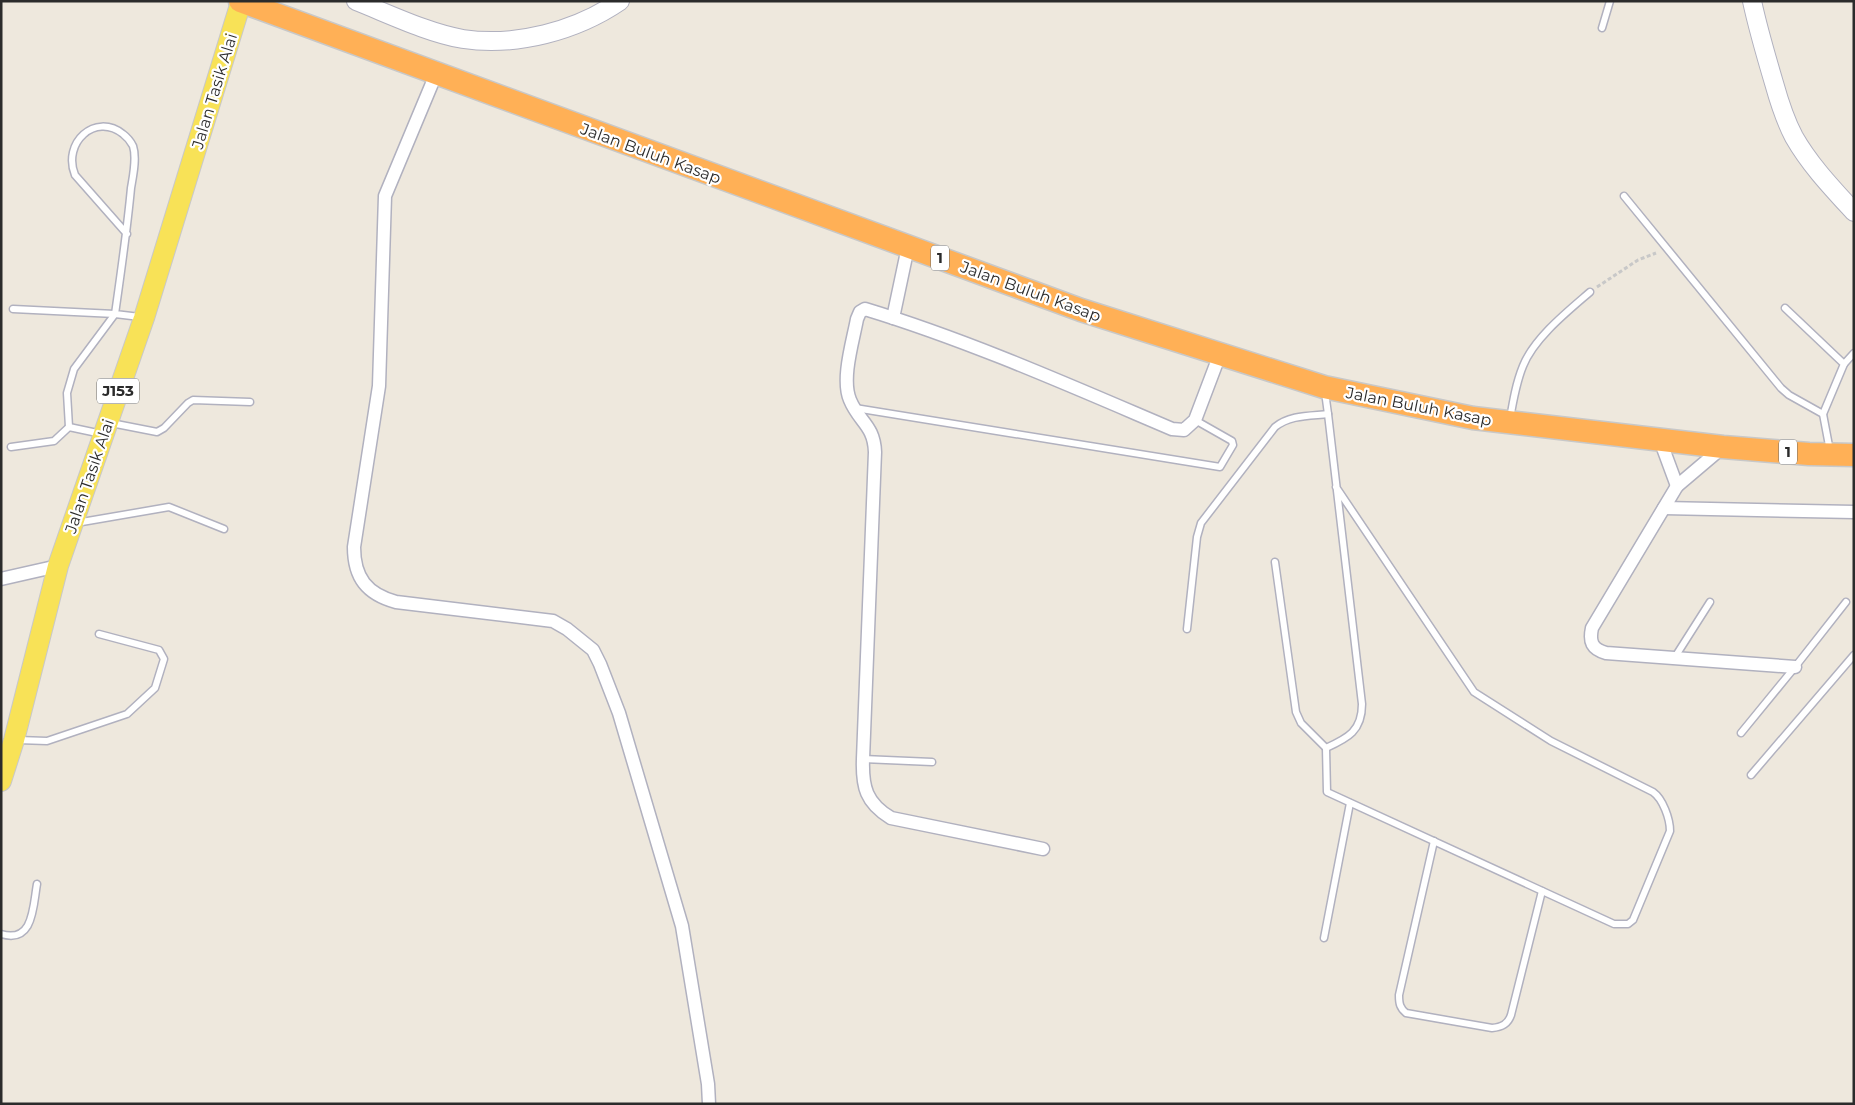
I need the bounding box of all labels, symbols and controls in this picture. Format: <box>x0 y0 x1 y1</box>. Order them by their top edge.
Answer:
street label: Jalan Tasik Alai <box>188 31 241 152</box>
street label: Jalan Buluh Kasap <box>577 119 724 188</box>
road number: 1 <box>931 246 949 270</box>
street label: Jalan Buluh Kasap <box>957 257 1104 326</box>
road number: J153 <box>97 378 139 404</box>
street label: Jalan Buluh Kasap <box>1344 383 1493 430</box>
street label: Jalan Tasik Alai <box>61 416 118 537</box>
road number: 1 <box>1779 440 1797 464</box>

